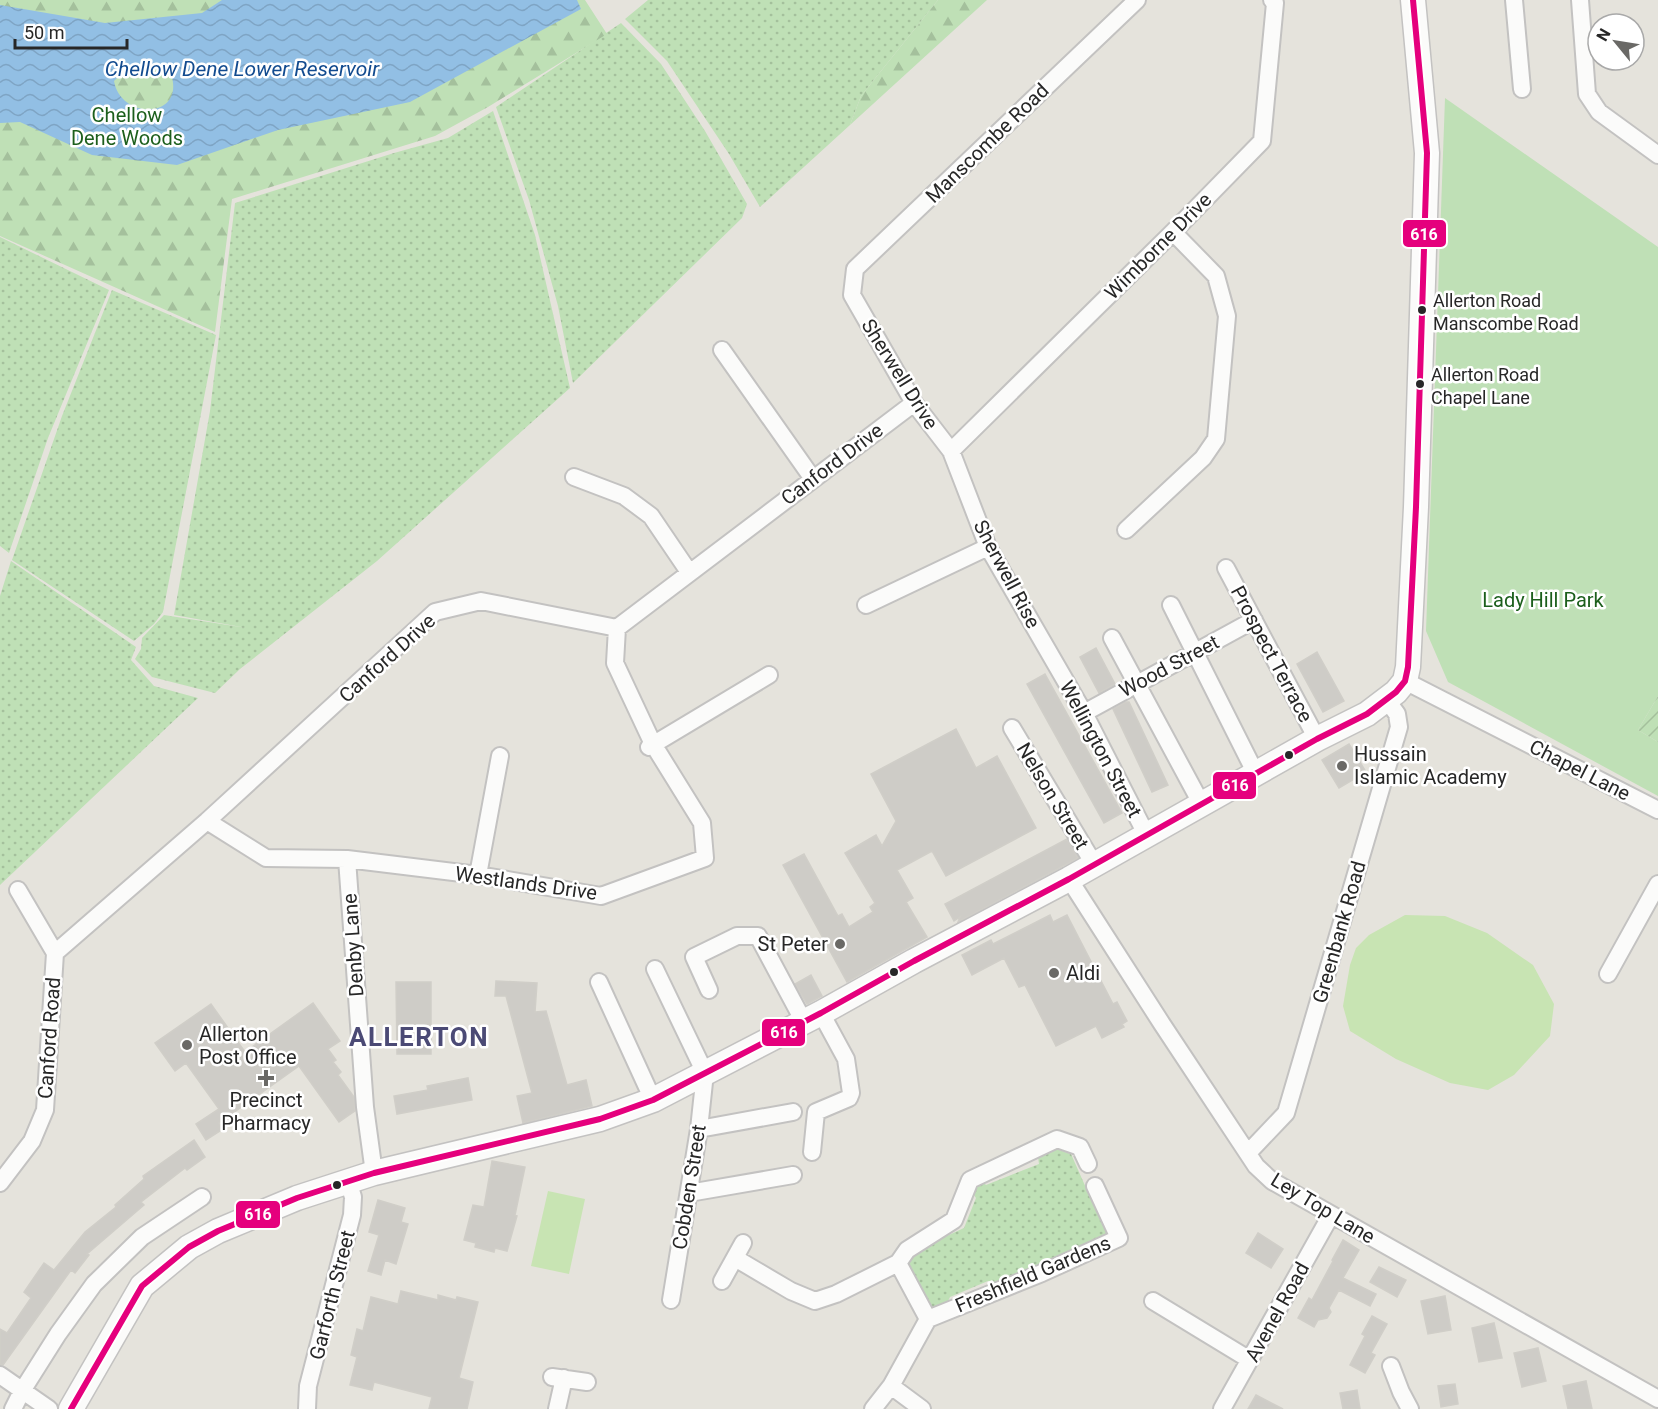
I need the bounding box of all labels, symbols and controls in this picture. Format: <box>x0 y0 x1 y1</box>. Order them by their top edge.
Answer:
scale bar <box>15 12 128 50</box>
north arrow <box>1586 12 1646 72</box>
text: 50 m <box>24 22 64 43</box>
text: N <box>1592 25 1614 44</box>
water label: Chellow Dene Lower Reservoir <box>105 57 380 81</box>
street label: Manscombe Road <box>920 78 1054 208</box>
park label: Chellow Dene Woods <box>71 103 183 150</box>
street label: Wimborne Drive <box>1100 188 1216 304</box>
line badge: 616 <box>1402 219 1447 248</box>
text: 616 <box>1410 225 1438 244</box>
place label: Allerton Road Manscombe Road <box>1433 290 1579 334</box>
marker: Allerton Road Manscombe Road <box>1416 304 1428 316</box>
street label: Sherwell Drive <box>857 314 943 434</box>
place label: Allerton Road Chapel Lane <box>1431 364 1539 408</box>
marker: Allerton Road Chapel Lane <box>1414 378 1426 390</box>
street label: Canford Drive <box>776 418 888 510</box>
street label: Sherwell Rise <box>968 516 1046 632</box>
street label: Prospect Terrace <box>1226 582 1318 726</box>
park label: Lady Hill Park <box>1482 588 1605 612</box>
street label: Canford Drive <box>334 609 440 707</box>
street label: Wood Street <box>1115 630 1223 702</box>
street label: Wellington Street <box>1055 677 1147 821</box>
street label: Chapel Lane <box>1526 734 1634 806</box>
street label: Nelson Street <box>1012 738 1094 854</box>
place label: Hussain Islamic Academy <box>1354 742 1507 789</box>
unlabelled marker <box>1283 749 1295 761</box>
marker: Hussain Islamic Academy <box>1335 759 1349 773</box>
line badge: 616 <box>1212 771 1257 800</box>
text: 616 <box>1221 776 1249 795</box>
street label: Greenbank Road <box>1307 858 1371 1006</box>
street label: Westlands Drive <box>453 861 599 905</box>
street label: Denby Lane <box>337 892 369 998</box>
place label: St Peter <box>758 932 828 956</box>
marker: St Peter <box>833 937 847 951</box>
place label: Aldi <box>1066 961 1100 985</box>
unlabelled marker <box>888 966 900 978</box>
marker: Aldi <box>1047 966 1061 980</box>
street label: Canford Road <box>33 976 65 1100</box>
line badge: 616 <box>761 1018 806 1047</box>
place label: Allerton Post Office <box>199 1022 297 1069</box>
district label: ALLERTON <box>349 1022 489 1052</box>
text: 616 <box>770 1023 798 1042</box>
marker: Allerton Post Office <box>180 1038 194 1052</box>
marker: Precinct Pharmacy <box>259 1071 273 1085</box>
place label: Precinct Pharmacy <box>221 1088 311 1135</box>
street label: Cobden Street <box>667 1123 711 1251</box>
street label: Ley Top Lane <box>1267 1168 1379 1248</box>
unlabelled marker <box>331 1179 343 1191</box>
line badge: 616 <box>235 1200 281 1229</box>
text: 616 <box>244 1205 272 1224</box>
street label: Garforth Street <box>304 1228 360 1362</box>
street label: Freshfield Gardens <box>952 1230 1114 1318</box>
street label: Avenel Road <box>1240 1258 1314 1366</box>

